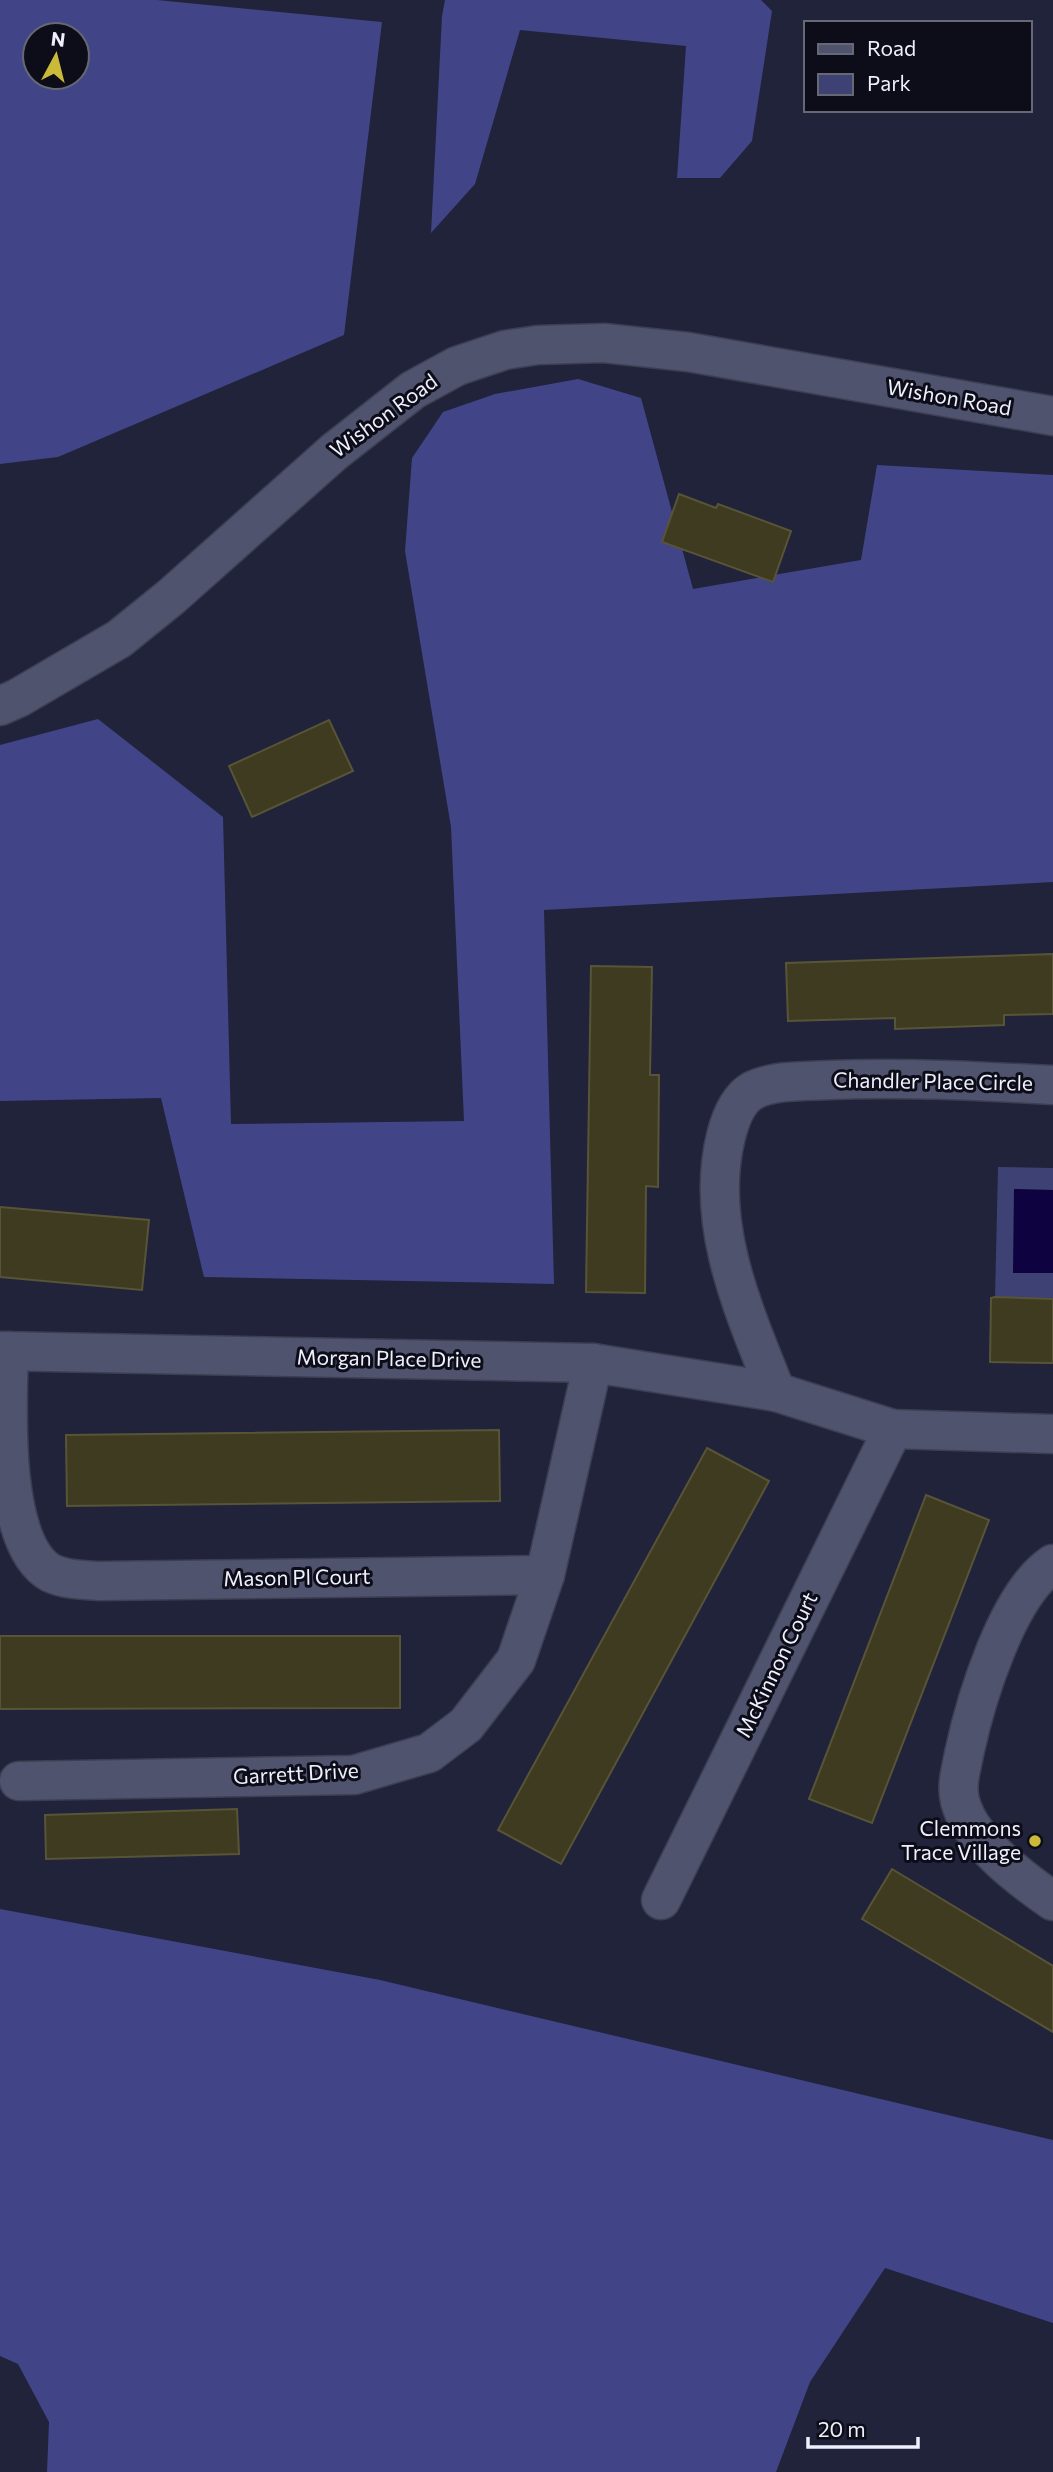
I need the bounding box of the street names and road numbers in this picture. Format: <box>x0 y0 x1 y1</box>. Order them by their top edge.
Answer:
street label: Wishon Road <box>325 368 441 462</box>
street label: Wishon Road <box>885 373 1014 420</box>
street label: Chandler Place Circle <box>833 1066 1033 1095</box>
street label: Morgan Place Drive <box>296 1343 482 1372</box>
street label: Mason Pl Court <box>223 1563 371 1590</box>
street label: McKinnon Court <box>730 1588 822 1741</box>
street label: Garrett Drive <box>233 1757 359 1788</box>

